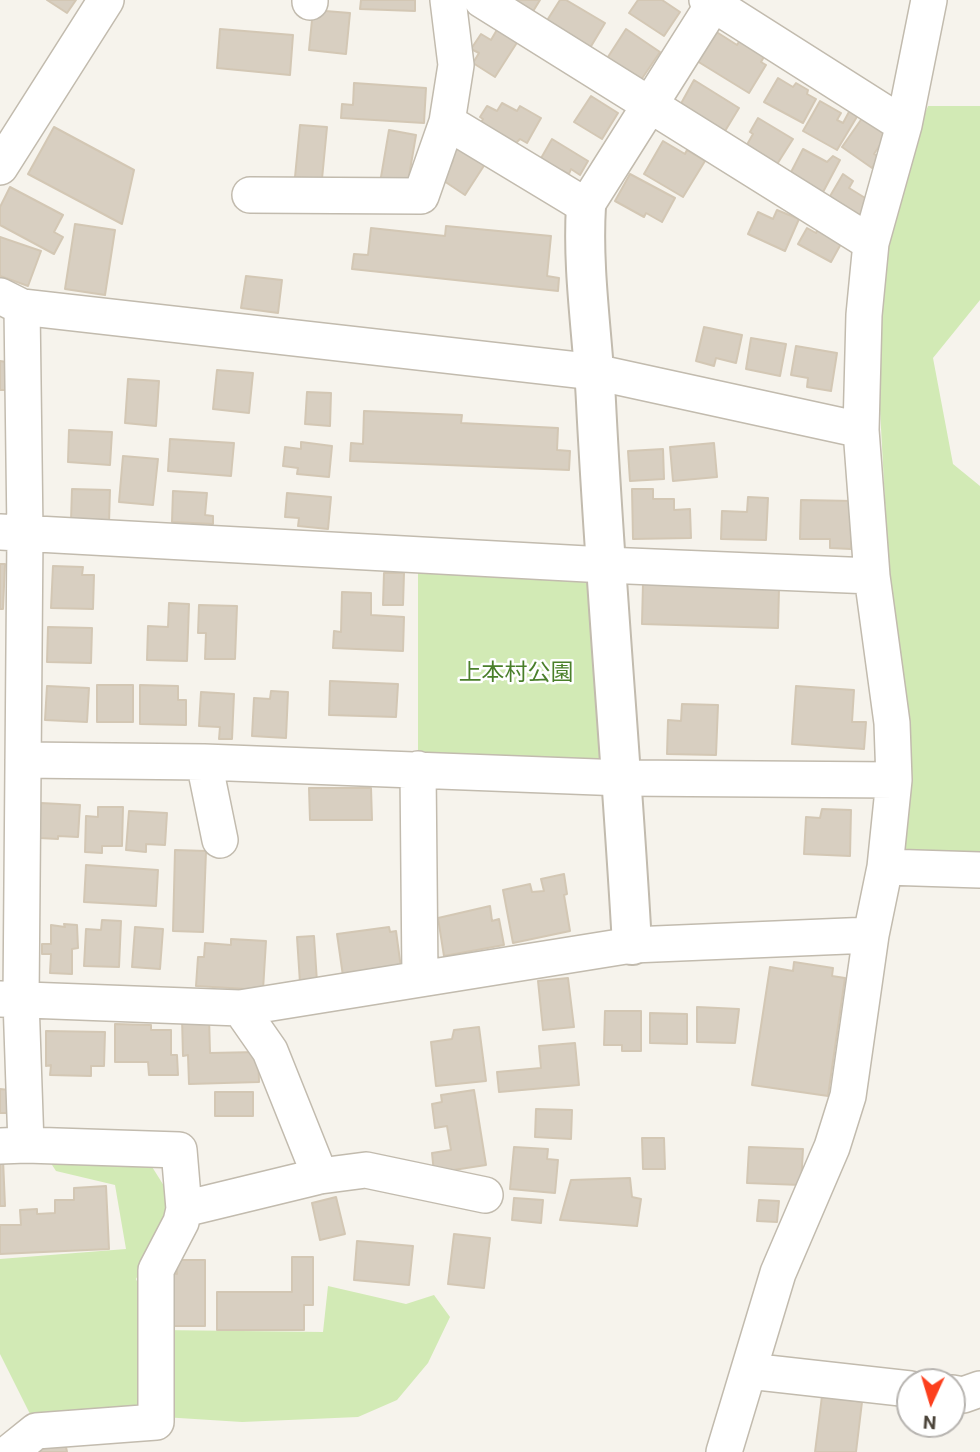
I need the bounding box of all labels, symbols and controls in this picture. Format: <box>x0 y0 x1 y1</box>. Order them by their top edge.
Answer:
park label: 上本村公園 <box>459 660 573 688</box>
north arrow <box>896 1368 966 1438</box>
text: N <box>922 1411 937 1434</box>

